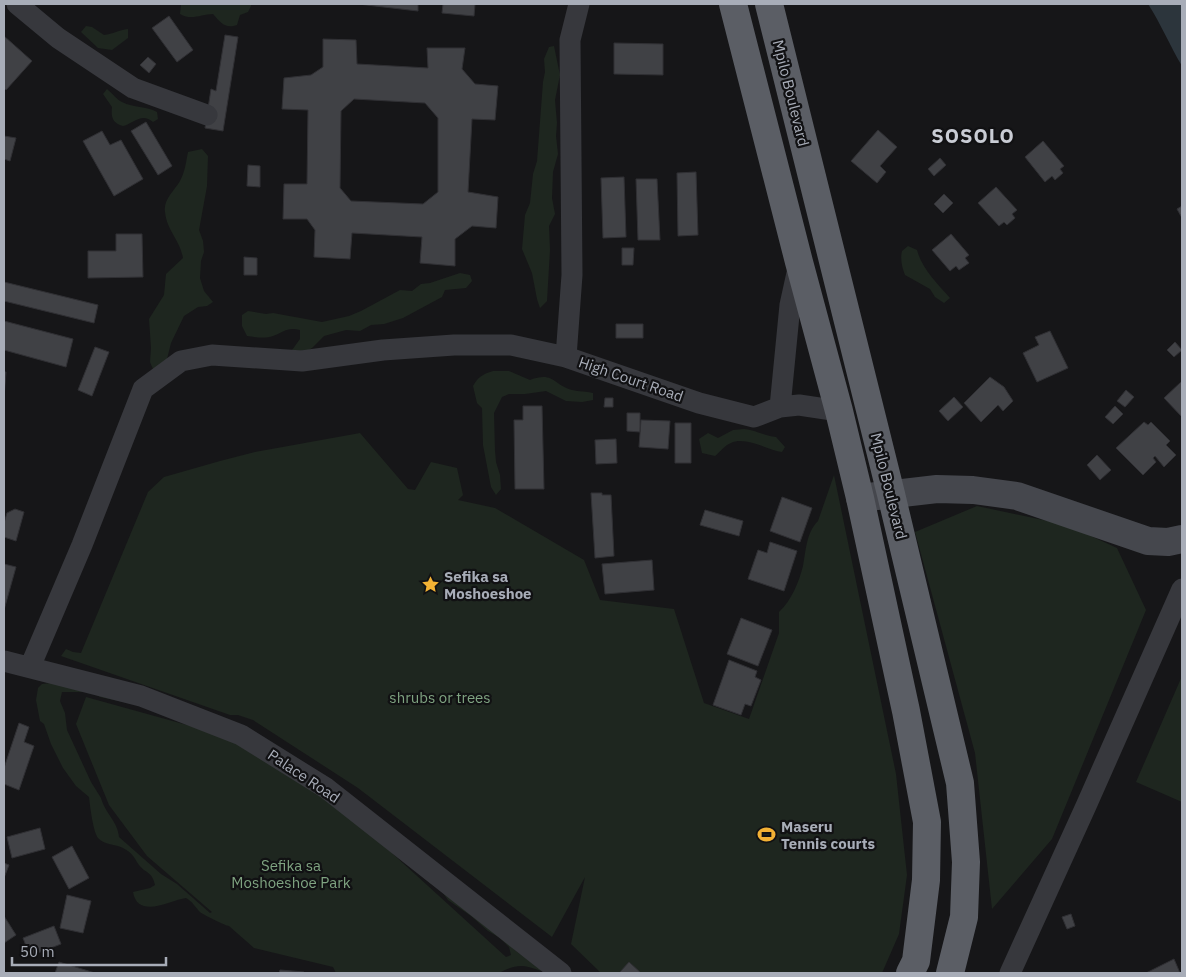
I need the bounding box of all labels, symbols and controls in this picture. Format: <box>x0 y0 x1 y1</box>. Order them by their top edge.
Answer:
street label: Mpilo Boulevard <box>769 38 813 148</box>
district label: SOSOLO <box>931 122 1015 149</box>
street label: High Court Road <box>576 352 686 406</box>
street label: Mpilo Boulevard <box>867 431 911 541</box>
place label: Sefika sa Moshoeshoe <box>444 567 532 603</box>
place icon: Sefika sa Moshoeshoe <box>420 575 440 595</box>
park label: shrubs or trees <box>389 688 491 707</box>
street label: Palace Road <box>264 745 344 807</box>
place label: Maseru Tennis courts <box>781 817 875 853</box>
sports icon: Maseru Tennis courts <box>757 825 777 845</box>
park label: Sefika sa Moshoeshoe Park <box>231 856 351 892</box>
scale bar <box>12 934 166 966</box>
text: 50 m <box>20 942 55 961</box>

